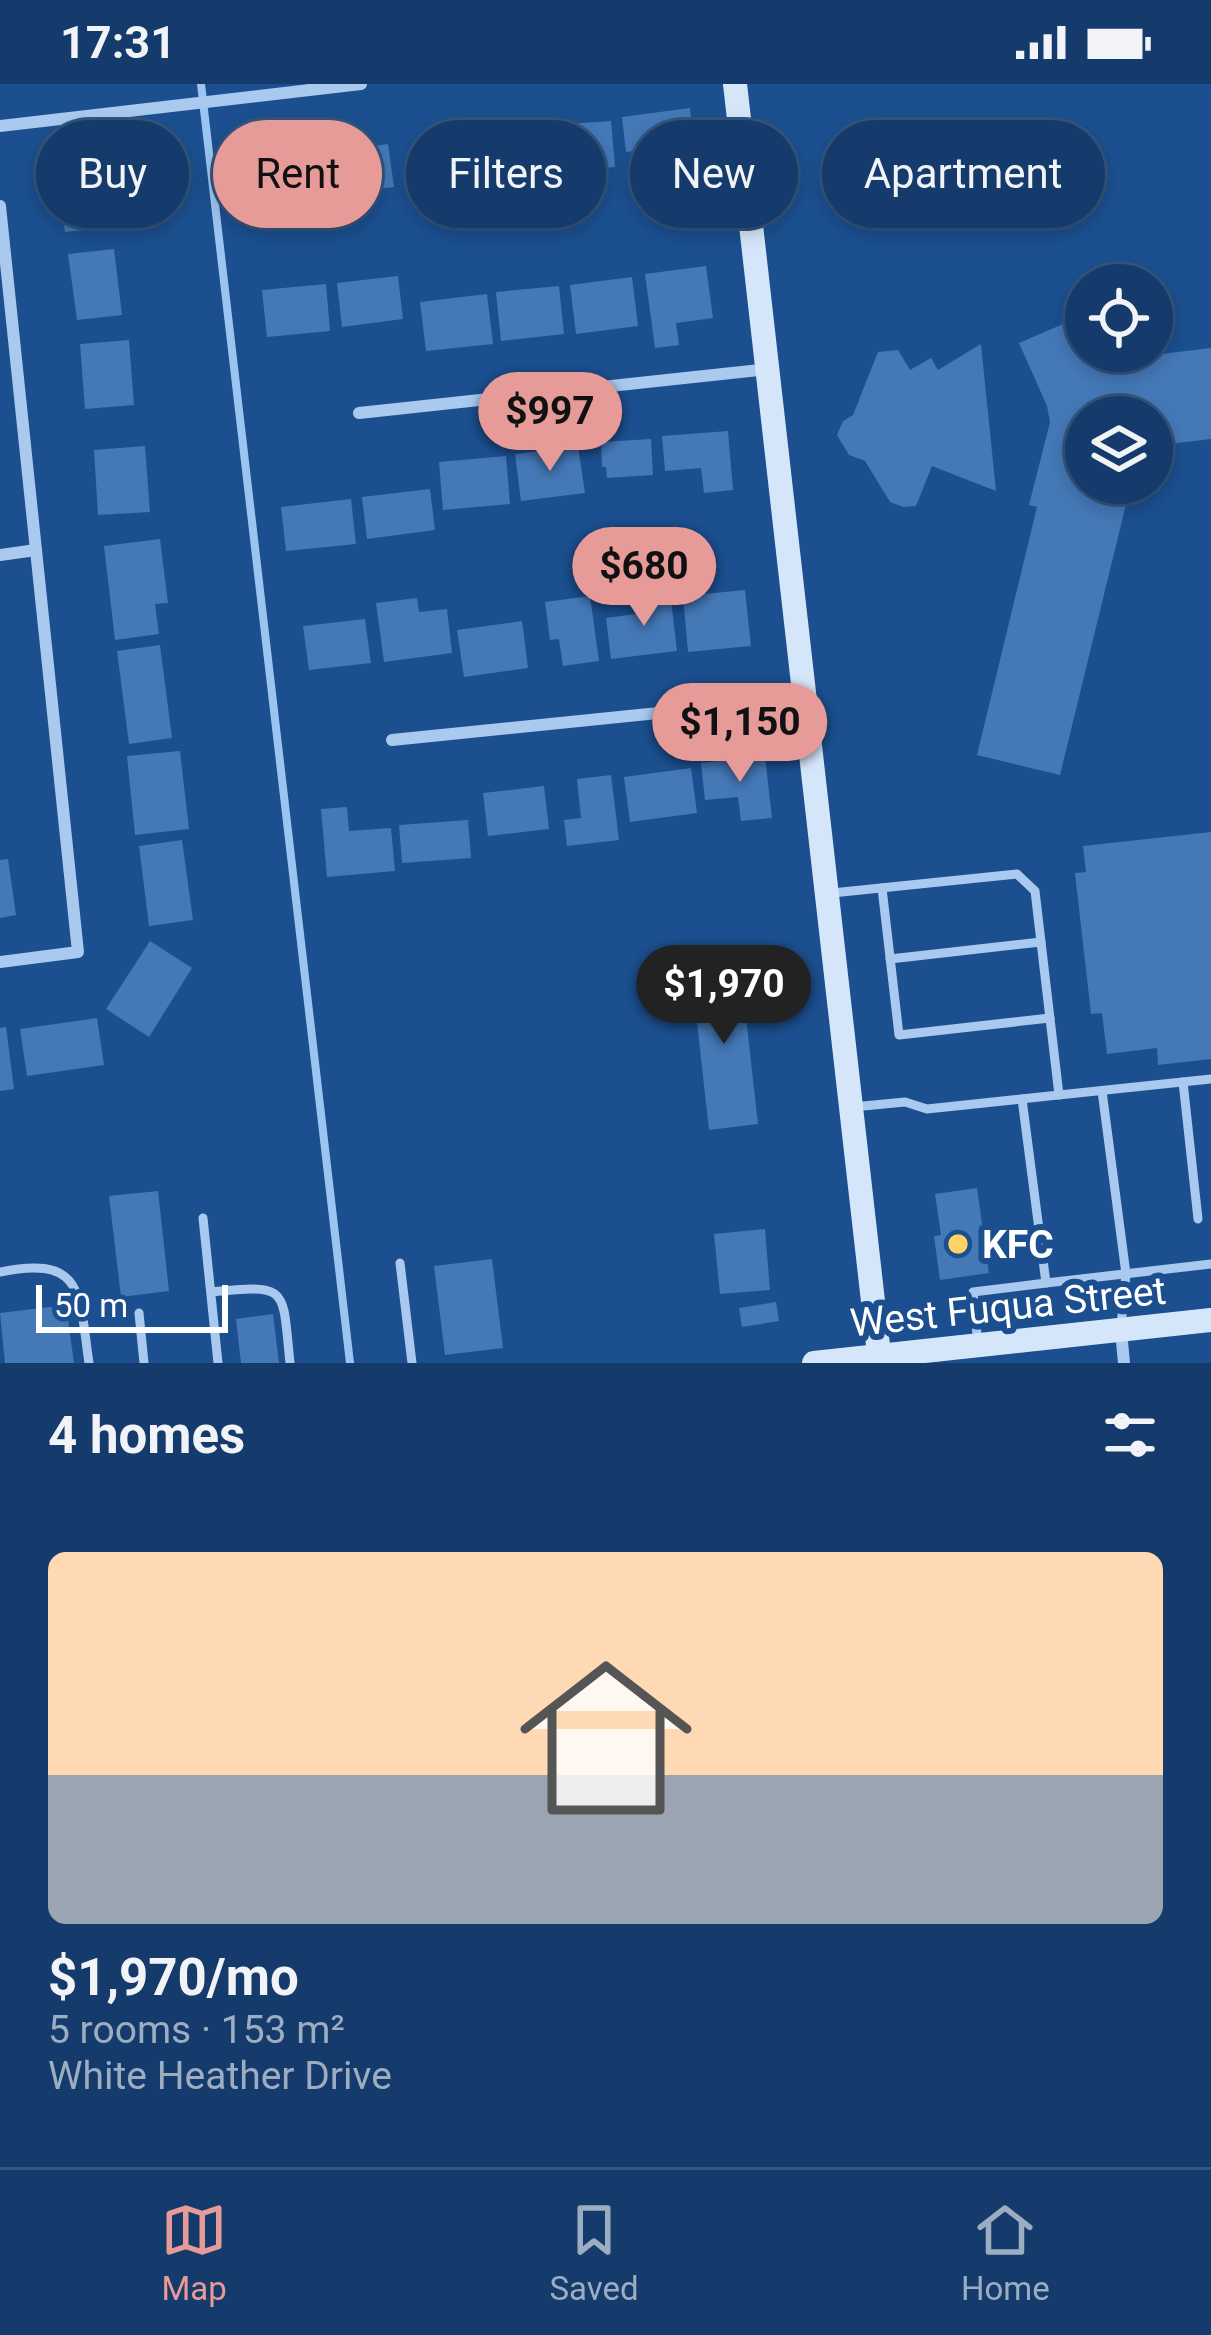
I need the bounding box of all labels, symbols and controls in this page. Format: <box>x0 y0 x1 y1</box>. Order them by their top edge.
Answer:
text: 17:31 <box>60 16 176 69</box>
chip: Buy <box>36 120 189 228</box>
chip: Rent <box>213 120 382 228</box>
chip: Filters <box>406 120 606 228</box>
chip: New <box>630 120 798 228</box>
chip: Apartment <box>822 120 1105 228</box>
map controls <box>1065 264 1173 504</box>
button: locate <box>1065 264 1173 372</box>
pin: $997 <box>479 372 621 474</box>
text: $997 <box>505 388 595 434</box>
button: layers <box>1065 396 1173 504</box>
pin: $680 <box>573 527 715 629</box>
text: $680 <box>599 543 689 589</box>
pin: $1,150 <box>642 683 838 785</box>
text: $1,150 <box>679 699 801 745</box>
pin: $1,970 <box>626 945 822 1047</box>
text: $1,970 <box>663 961 785 1007</box>
place label: KFC <box>982 1222 1054 1268</box>
marker: KFC <box>945 1231 971 1257</box>
street label: West Fuqua Street <box>848 1268 1168 1346</box>
scale bar <box>36 1279 228 1332</box>
text: 50 m <box>54 1286 128 1325</box>
icon: filters <box>1097 1402 1163 1468</box>
text: 4 homes <box>48 1406 245 1465</box>
icon: home <box>498 1630 714 1846</box>
text: $1,970/mo <box>48 1948 299 2007</box>
text: 5 rooms · 153 m² <box>48 2007 345 2053</box>
text: White Heather Drive <box>48 2053 392 2099</box>
tab: Map <box>161 2197 227 2308</box>
tab: Saved <box>549 2197 639 2308</box>
tab: Home <box>961 2197 1050 2308</box>

